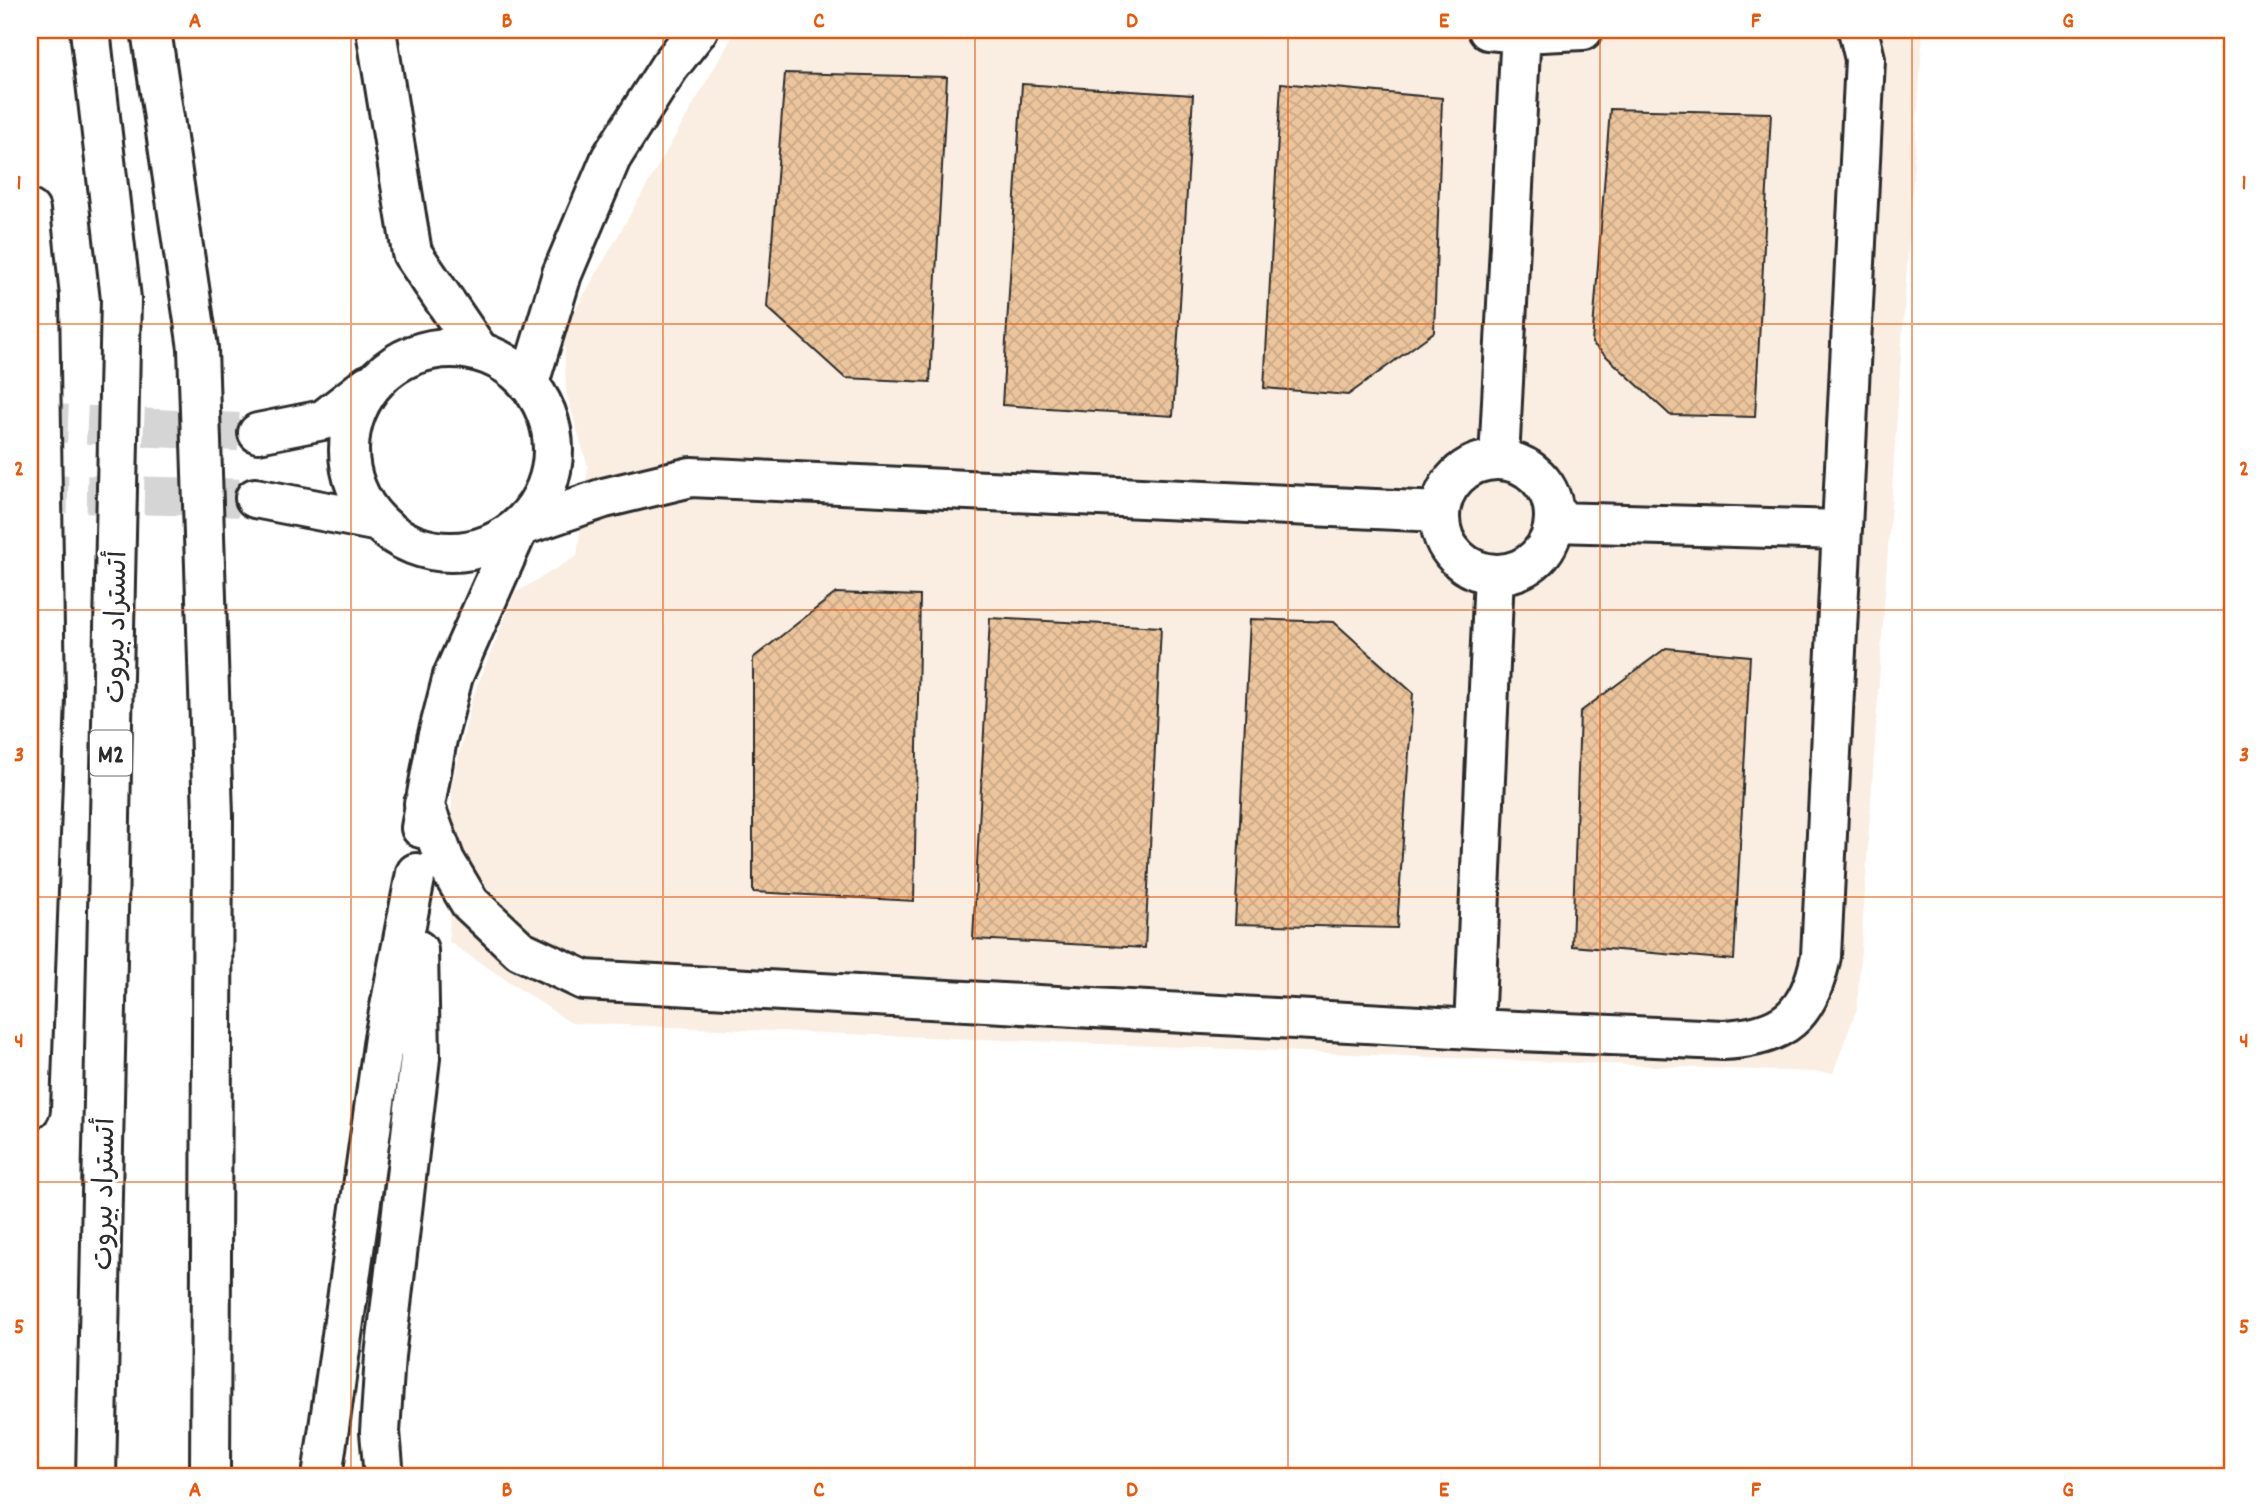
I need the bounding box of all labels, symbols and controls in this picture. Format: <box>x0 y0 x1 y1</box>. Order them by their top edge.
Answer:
text: A <box>189 6 201 39</box>
text: B <box>502 6 513 39</box>
text: C <box>813 6 825 39</box>
text: D <box>1126 6 1138 39</box>
text: E <box>1439 6 1450 39</box>
text: F <box>1751 6 1762 39</box>
text: G <box>2062 6 2074 39</box>
text: 1 <box>16 168 22 201</box>
text: 1 <box>2241 168 2247 201</box>
text: 2 <box>14 454 24 487</box>
text: 2 <box>2239 454 2249 487</box>
street label: أتستراد بيروت <box>98 550 140 704</box>
road number: M2 <box>90 730 132 776</box>
text: 3 <box>14 740 24 773</box>
text: 3 <box>2239 740 2249 773</box>
text: 4 <box>14 1026 24 1059</box>
text: 4 <box>2239 1026 2249 1059</box>
street label: أتستراد بيروت <box>86 1117 128 1271</box>
text: 5 <box>14 1312 24 1345</box>
text: 5 <box>2239 1312 2249 1345</box>
text: A <box>189 1475 201 1507</box>
text: B <box>502 1475 513 1507</box>
text: C <box>813 1475 825 1507</box>
text: D <box>1126 1475 1138 1507</box>
text: E <box>1439 1475 1450 1507</box>
text: F <box>1751 1475 1762 1507</box>
text: G <box>2062 1475 2074 1507</box>

